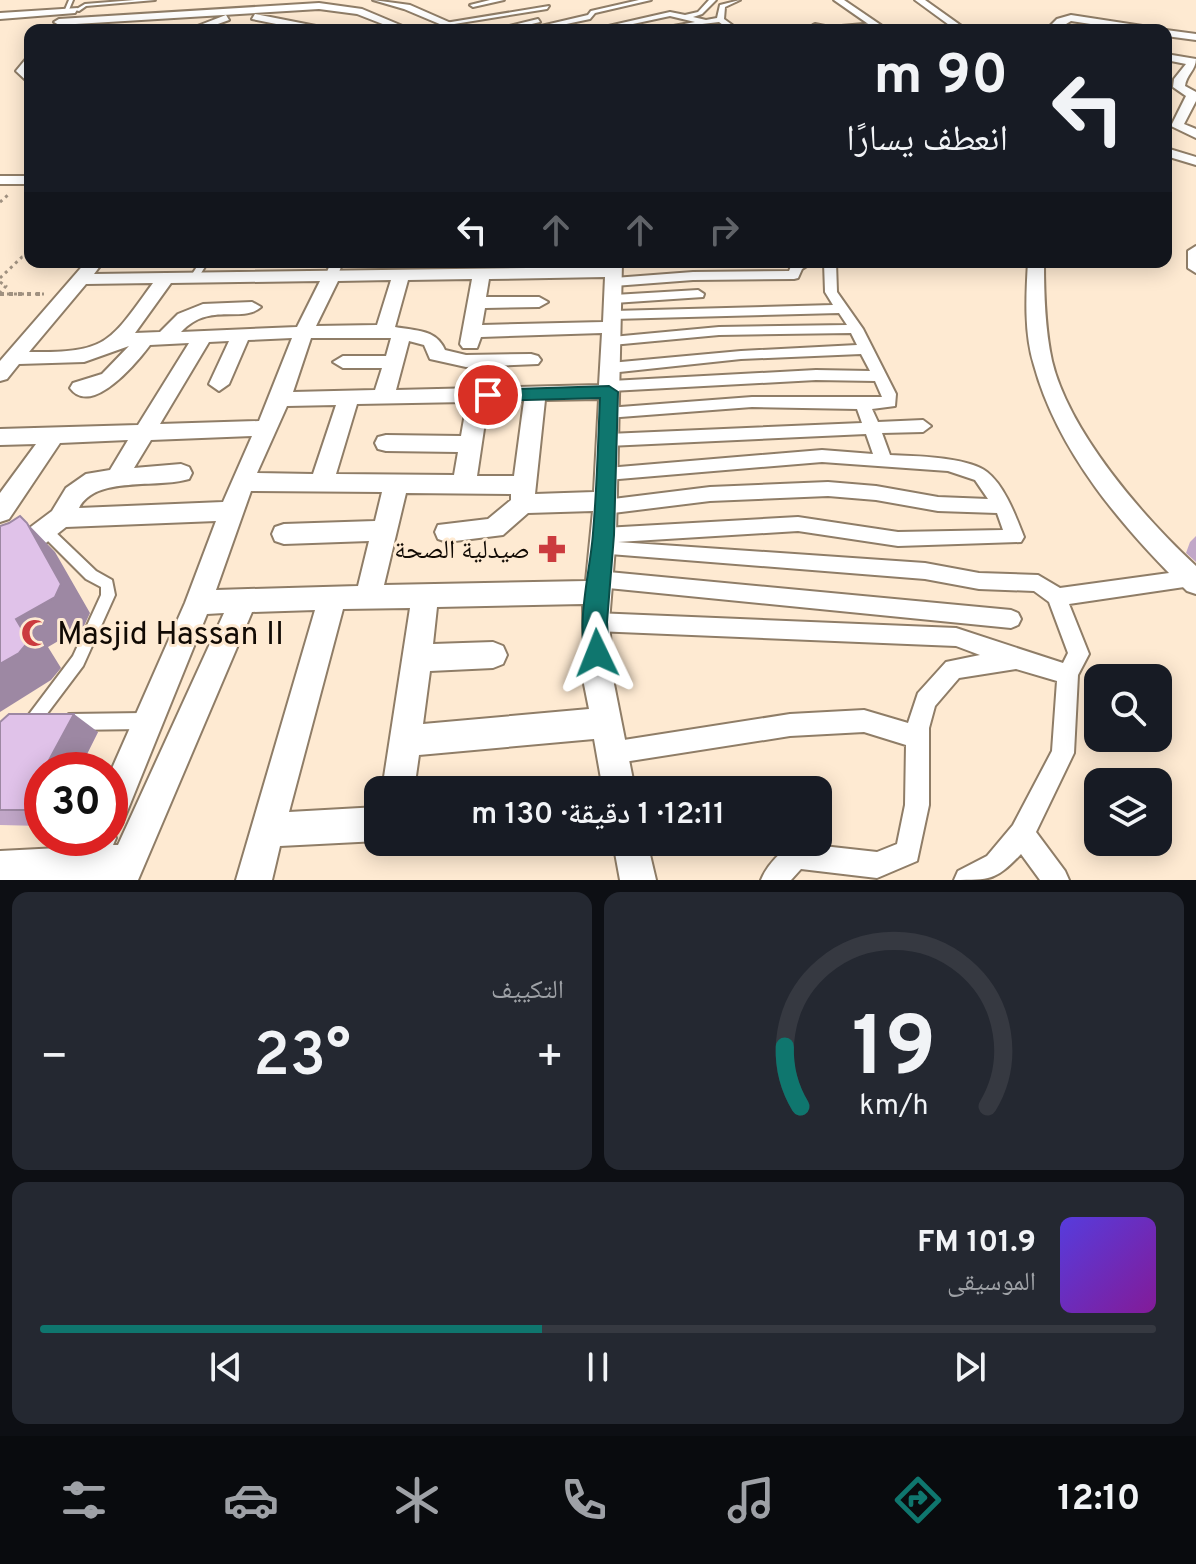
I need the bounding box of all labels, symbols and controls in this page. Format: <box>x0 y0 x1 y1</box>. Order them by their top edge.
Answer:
text: 90 m <box>873 43 1008 113</box>
icon: left <box>1036 56 1140 160</box>
text: انعطف يسارًا <box>846 118 1008 164</box>
icon: left <box>450 208 494 252</box>
icon: ahead <box>534 208 578 252</box>
icon: ahead <box>618 208 662 252</box>
icon: right <box>702 208 746 252</box>
pin <box>454 361 522 429</box>
icon: arrive <box>466 373 510 417</box>
pharmacy icon: صيدلية الصحة <box>537 534 567 564</box>
place label: صيدلية الصحة <box>394 535 530 568</box>
position arrow <box>555 611 639 695</box>
place label: Masjid Hassan II <box>57 616 284 656</box>
mosque icon: Masjid Hassan II <box>20 618 50 648</box>
map controls <box>1084 664 1172 856</box>
button: search <box>1084 664 1172 752</box>
speed limit sign: 30 <box>24 752 128 856</box>
button: layers <box>1084 768 1172 856</box>
text: 12:11 · 1 دقيقة · 130 m <box>471 797 725 834</box>
text: التكييف <box>491 975 564 1008</box>
text: 19 <box>852 1000 936 1105</box>
text: 23° <box>253 1021 351 1097</box>
text: − <box>40 1031 68 1087</box>
text: + <box>536 1031 564 1087</box>
text: km/h <box>859 1089 929 1125</box>
text: 101.9 FM <box>917 1225 1036 1262</box>
text: الموسيقى <box>947 1267 1036 1300</box>
icon: previous <box>204 1345 248 1389</box>
icon: pause <box>576 1345 620 1389</box>
icon: next <box>948 1345 992 1389</box>
icon: filters <box>56 1472 112 1528</box>
icon: car <box>223 1472 279 1528</box>
icon: climate <box>389 1472 445 1528</box>
icon: phone <box>556 1472 612 1528</box>
icon: music <box>723 1472 779 1528</box>
icon: directions <box>890 1472 946 1528</box>
text: 12:10 <box>1057 1477 1141 1523</box>

